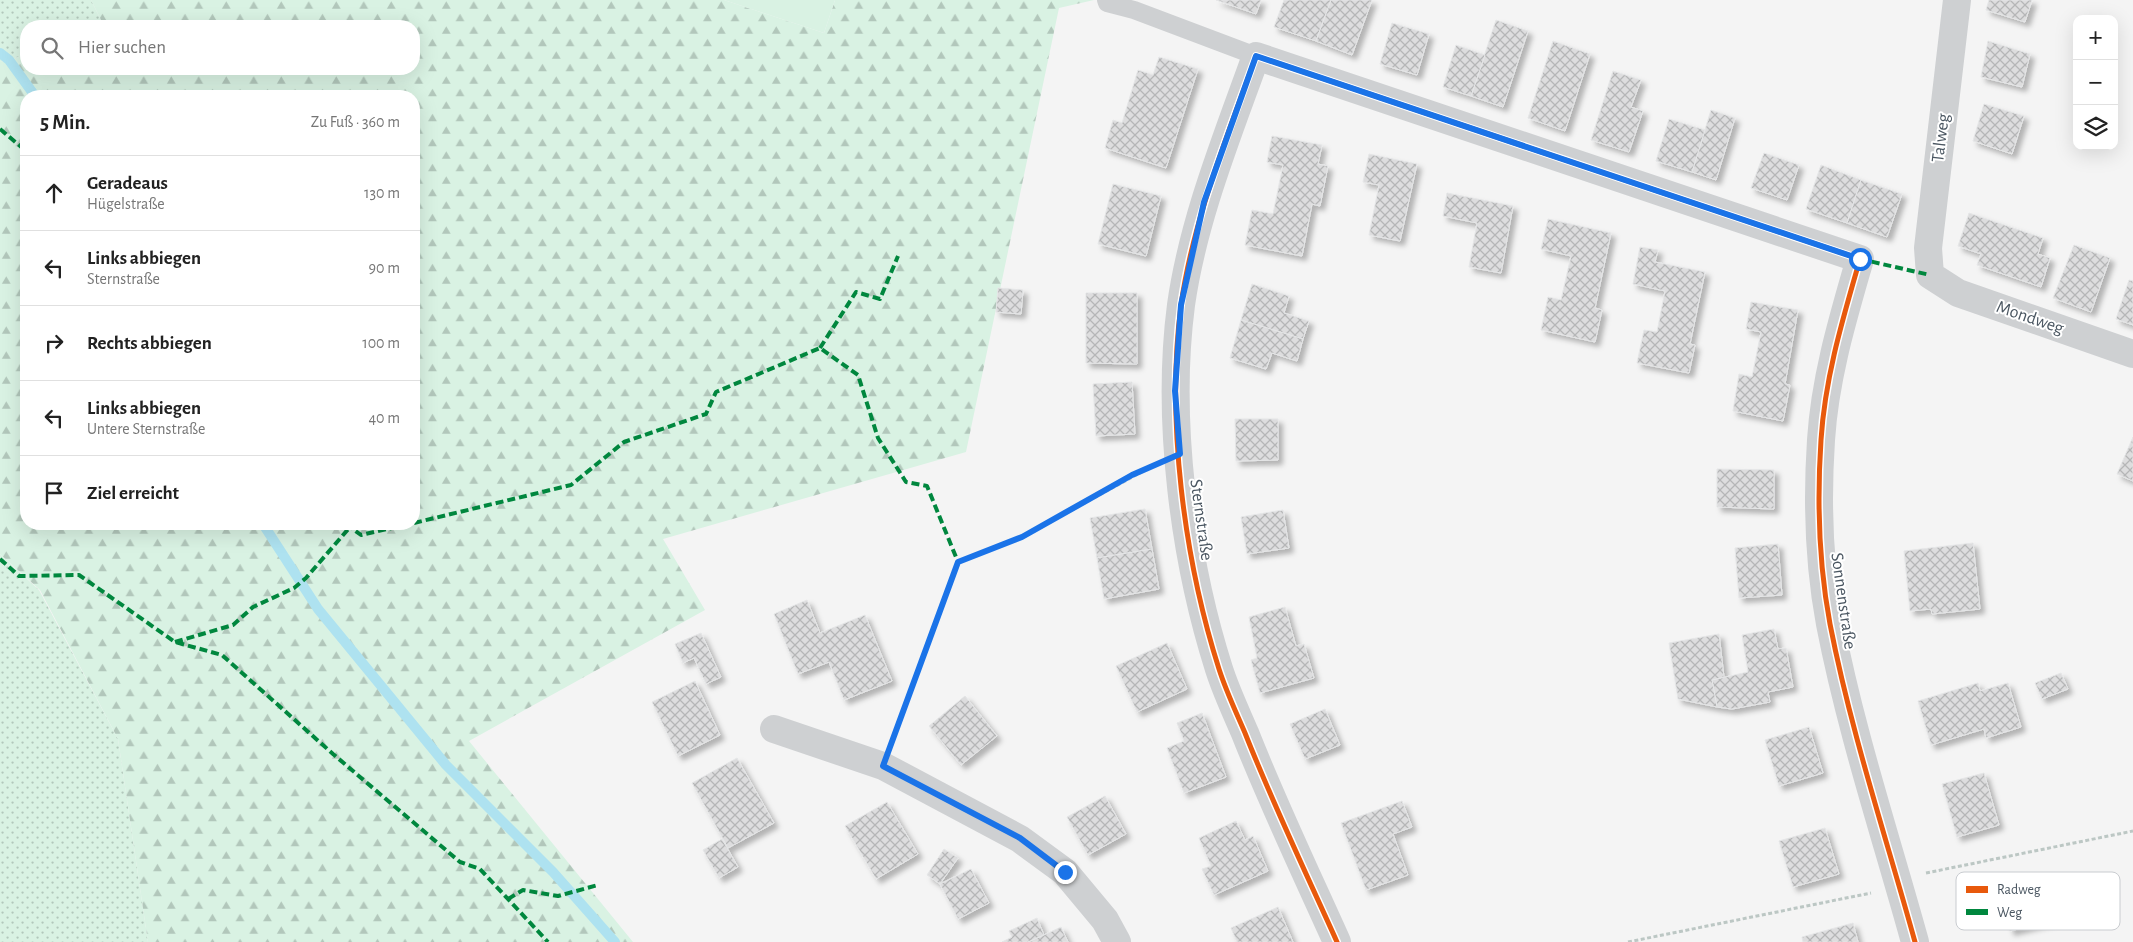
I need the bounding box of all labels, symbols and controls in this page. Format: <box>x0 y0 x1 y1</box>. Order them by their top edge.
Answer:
map controls <box>2073 15 2118 150</box>
button: + <box>2073 15 2118 60</box>
search box <box>20 20 420 75</box>
icon: search <box>38 34 66 62</box>
text: Hier suchen <box>78 38 166 57</box>
button: − <box>2073 60 2118 105</box>
button: layers <box>2073 105 2118 150</box>
text: 5 Min. <box>40 112 90 133</box>
street label: Talweg <box>1929 112 1953 163</box>
text: Zu Fuß · 360 m <box>311 114 400 130</box>
text: Geradeaus <box>87 174 168 193</box>
icon: ahead <box>40 179 68 207</box>
text: 130 m <box>364 185 400 201</box>
text: Hügelstraße <box>87 196 165 212</box>
route start <box>1849 248 1872 271</box>
text: Links abbiegen <box>87 249 201 268</box>
icon: left <box>40 254 68 282</box>
text: 90 m <box>369 260 400 276</box>
text: Sternstraße <box>87 271 160 287</box>
street label: Mondweg <box>1994 298 2066 338</box>
icon: right <box>40 329 68 357</box>
text: Rechts abbiegen <box>87 334 212 353</box>
text: 100 m <box>362 335 400 351</box>
text: Links abbiegen <box>87 399 201 418</box>
icon: left <box>40 404 68 432</box>
text: 40 m <box>368 410 400 426</box>
text: Untere Sternstraße <box>87 421 205 437</box>
street label: Sternstraße <box>1186 478 1216 562</box>
icon: arrive <box>40 479 68 507</box>
text: Ziel erreicht <box>87 484 179 503</box>
street label: Sonnenstraße <box>1827 552 1859 650</box>
route end <box>1054 861 1077 884</box>
legend <box>1956 872 2120 930</box>
text: Radweg <box>1997 883 2041 897</box>
text: Weg <box>1997 906 2022 920</box>

